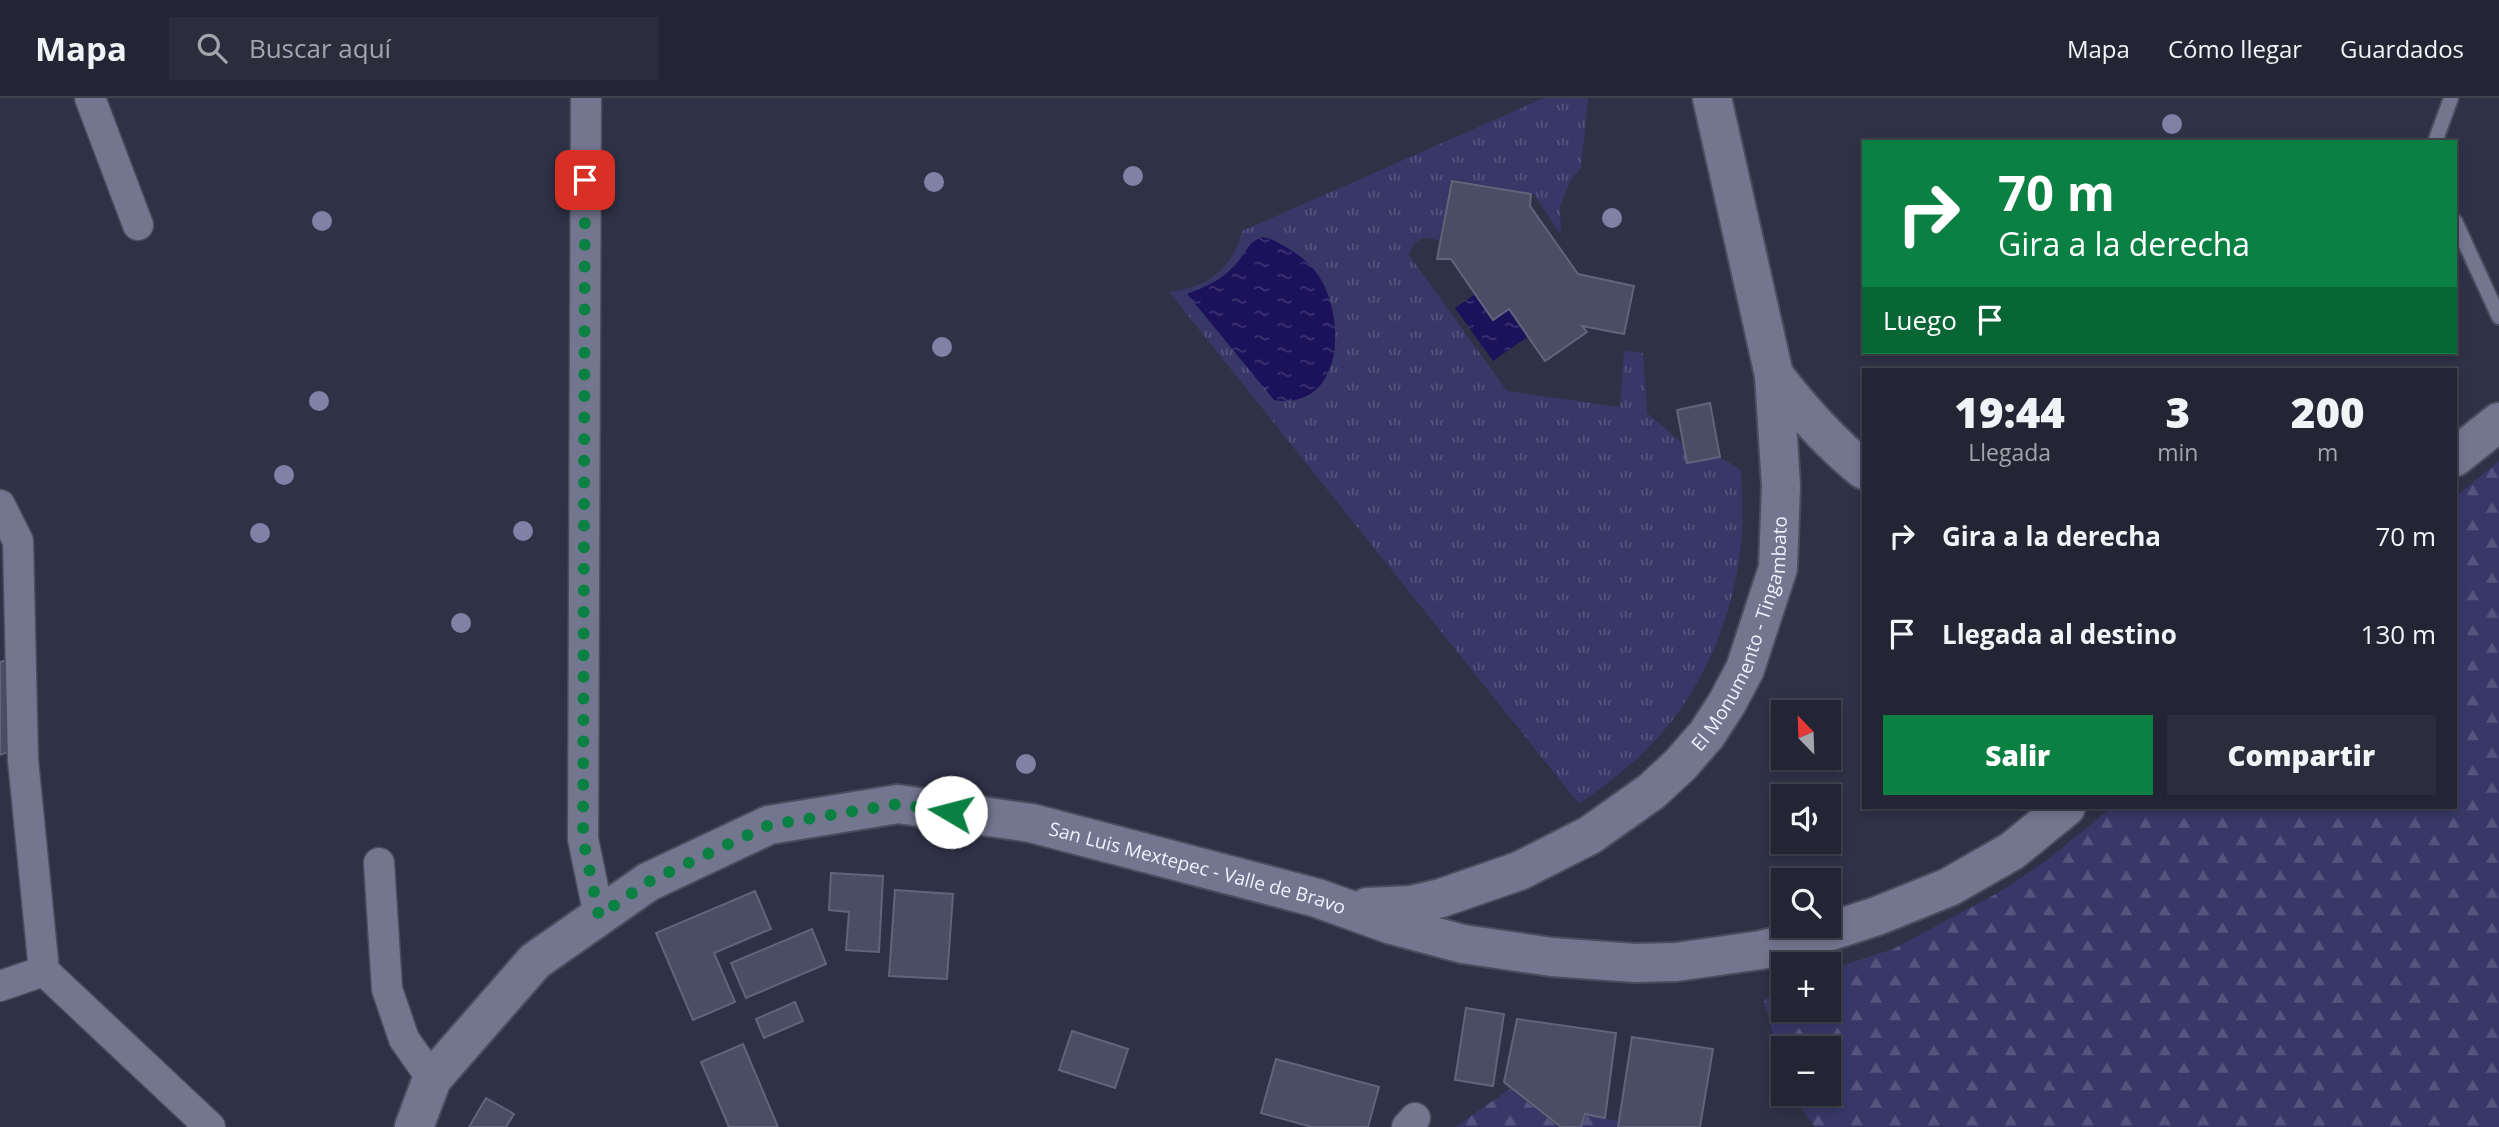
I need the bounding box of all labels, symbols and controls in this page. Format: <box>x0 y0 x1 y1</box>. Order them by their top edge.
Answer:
search box <box>169 17 659 80</box>
text: Mapa <box>35 26 127 71</box>
icon: search <box>193 29 231 67</box>
text: Buscar aquí <box>249 30 391 66</box>
text: Mapa <box>2067 32 2130 65</box>
text: Cómo llegar <box>2168 32 2302 65</box>
text: Guardados <box>2340 32 2464 65</box>
pin <box>555 150 615 210</box>
text: 70 m <box>1998 159 2115 225</box>
icon: arrive <box>566 161 604 199</box>
icon: right <box>1883 168 1974 259</box>
text: Gira a la derecha <box>1998 222 2250 265</box>
icon: arrive <box>1971 301 2009 339</box>
text: Luego <box>1883 302 1957 338</box>
text: 19:44 <box>1954 383 2065 440</box>
text: 3 <box>2166 383 2190 440</box>
text: 200 <box>2291 383 2365 440</box>
text: Llegada <box>1968 436 2051 468</box>
text: min <box>2157 436 2198 468</box>
text: m <box>2317 436 2338 468</box>
street label: El Monumento - Tingambato <box>1685 516 1793 756</box>
icon: right <box>1883 517 1921 555</box>
text: Gira a la derecha <box>1942 518 2161 554</box>
text: 70 m <box>2375 518 2436 554</box>
icon: arrive <box>1883 615 1921 653</box>
text: Llegada al destino <box>1942 616 2177 652</box>
text: 130 m <box>2361 616 2436 652</box>
north arrow <box>1771 700 1841 770</box>
map controls <box>1771 700 1841 1106</box>
button: Salir <box>1883 715 2153 795</box>
button: Compartir <box>2167 715 2436 795</box>
position arrow <box>914 775 988 849</box>
button: sound <box>1771 784 1841 854</box>
street label: San Luis Mextepec - Valle de Bravo <box>1046 815 1350 920</box>
button: search <box>1771 868 1841 938</box>
button: + <box>1771 952 1841 1022</box>
button: − <box>1771 1036 1841 1106</box>

